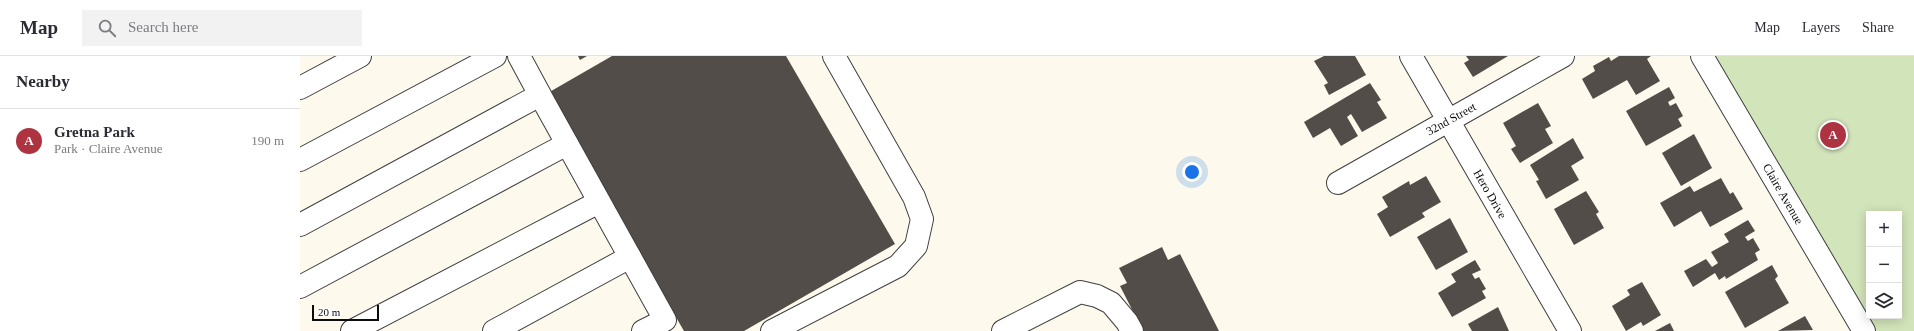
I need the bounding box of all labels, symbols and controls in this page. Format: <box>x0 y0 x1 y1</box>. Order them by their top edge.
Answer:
search box <box>82 10 362 46</box>
text: Map <box>20 17 58 38</box>
icon: search <box>96 17 118 39</box>
text: Search here <box>128 19 198 35</box>
text: Map <box>1754 20 1780 35</box>
text: Layers <box>1802 20 1840 35</box>
text: Share <box>1862 20 1894 35</box>
text: Nearby <box>16 72 70 91</box>
street label: 32nd Street <box>1424 99 1479 138</box>
pin: A <box>1820 120 1846 150</box>
text: Gretna Park <box>54 124 135 140</box>
text: A <box>24 133 34 148</box>
text: 190 m <box>251 133 284 148</box>
text: Park · Claire Avenue <box>54 141 162 156</box>
street label: Claire Avenue <box>1760 161 1806 227</box>
your location <box>1182 162 1202 182</box>
street label: Hero Drive <box>1470 167 1510 221</box>
map controls <box>1866 211 1902 319</box>
button: + <box>1866 211 1902 247</box>
button: − <box>1866 247 1902 283</box>
button: layers <box>1866 283 1902 319</box>
scale bar <box>312 303 379 322</box>
text: 20 m <box>318 306 340 318</box>

